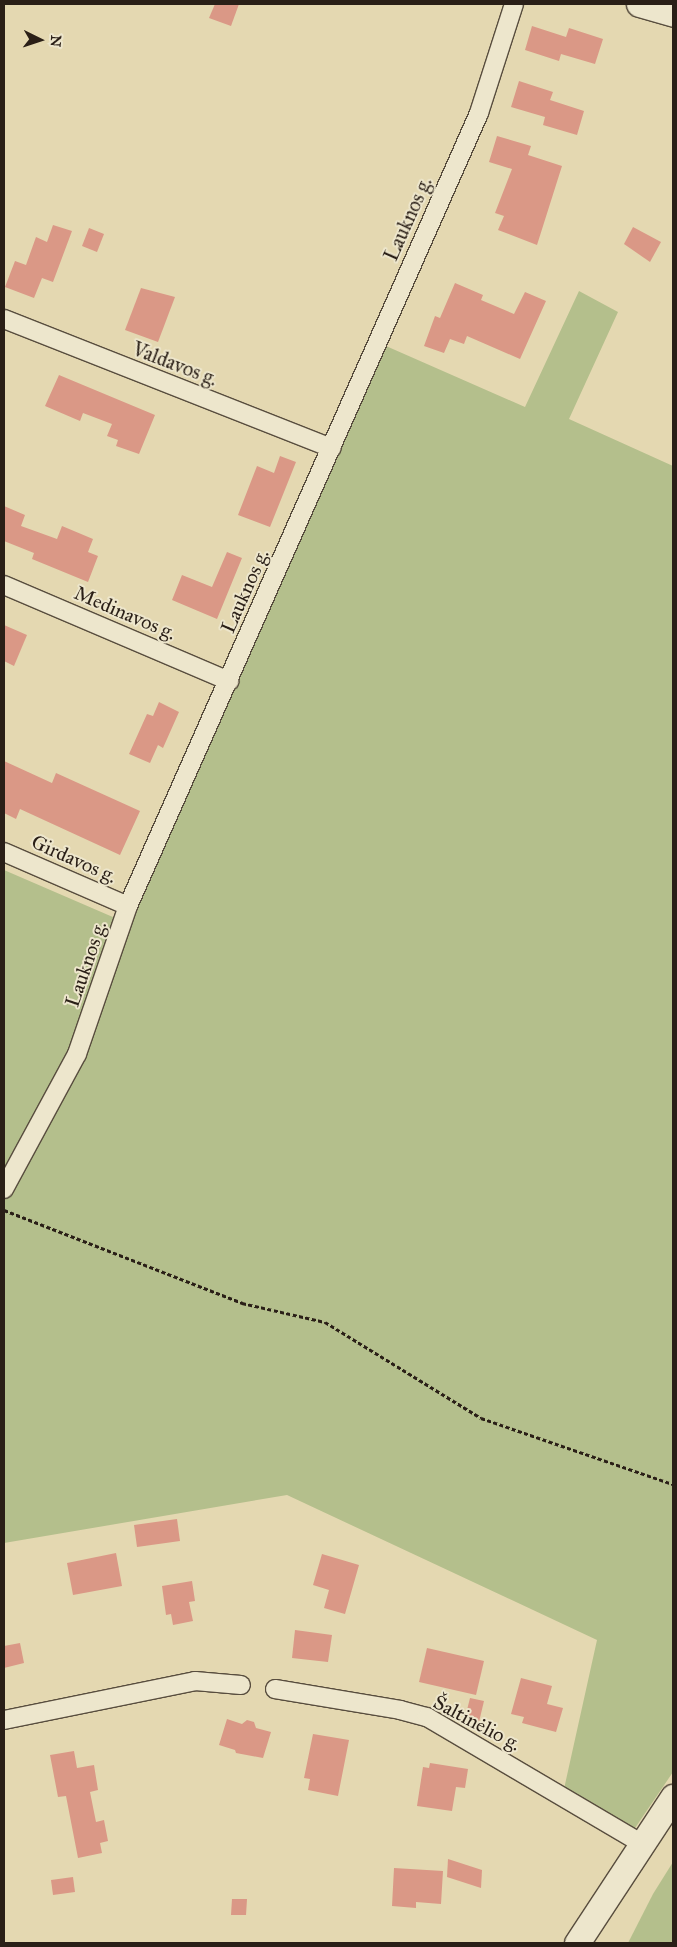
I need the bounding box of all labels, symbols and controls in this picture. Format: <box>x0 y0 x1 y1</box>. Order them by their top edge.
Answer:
north arrow <box>15 15 65 65</box>
text: N <box>47 35 64 48</box>
street label: Lauknos g. <box>379 173 437 265</box>
street label: Valdavos g. <box>129 337 221 391</box>
street label: Lauknos g. <box>216 545 274 637</box>
street label: Medinavos g. <box>71 581 179 645</box>
street label: Girdavos g. <box>28 830 120 888</box>
street label: Lauknos g. <box>60 918 112 1010</box>
street label: Šaltinėlio g. <box>429 1690 525 1756</box>

